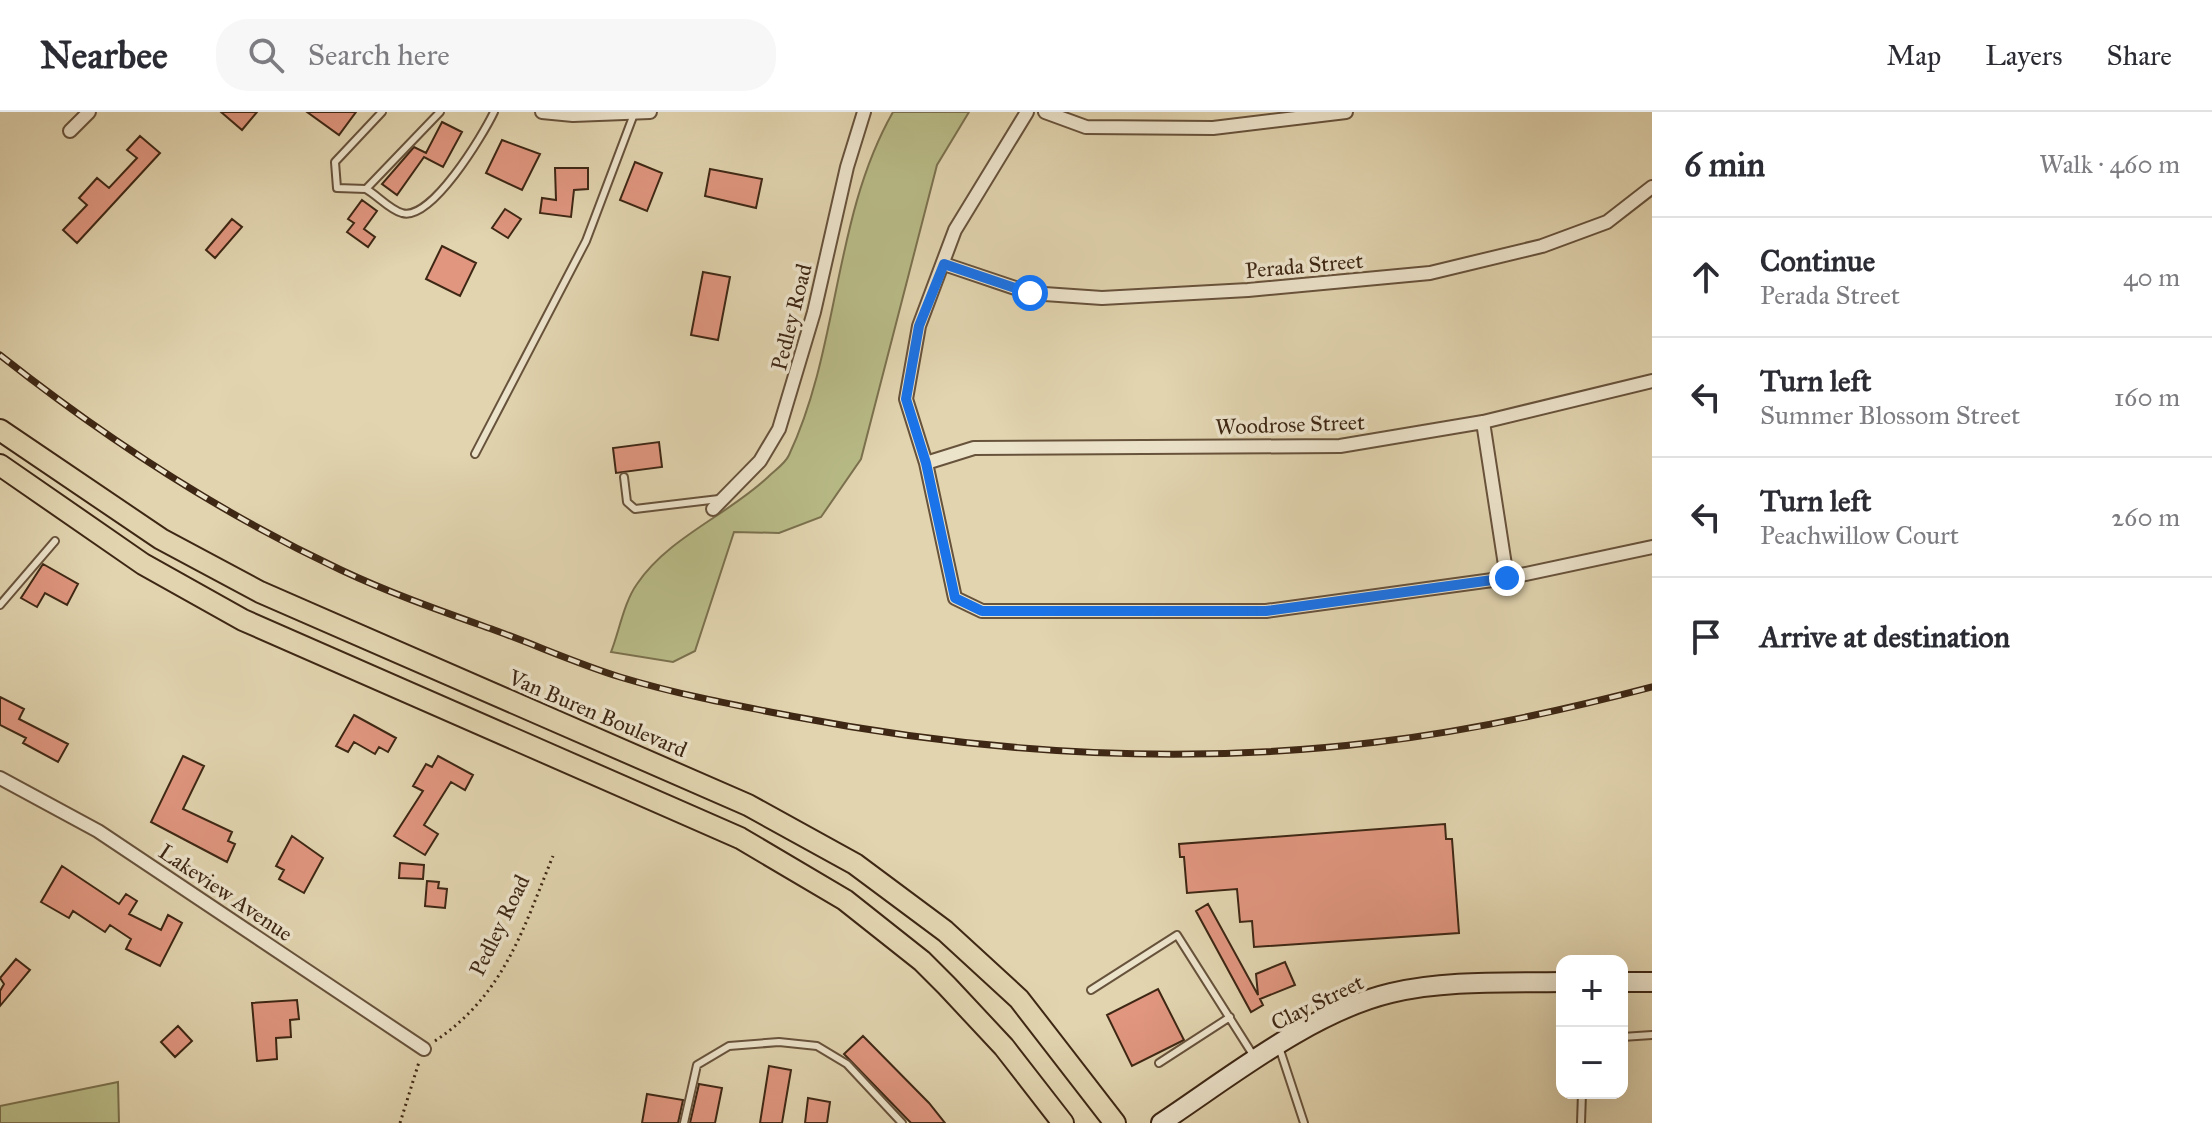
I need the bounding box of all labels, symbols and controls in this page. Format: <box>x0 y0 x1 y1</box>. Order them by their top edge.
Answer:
search box <box>216 19 776 91</box>
text: Nearbee <box>40 32 168 78</box>
icon: search <box>244 33 288 77</box>
text: Search here <box>308 37 450 73</box>
text: Map <box>1886 38 1941 73</box>
text: Layers <box>1985 38 2063 73</box>
text: Share <box>2107 38 2172 73</box>
text: 6 min <box>1684 144 1765 185</box>
text: Walk · 460 m <box>2039 148 2180 180</box>
text: Continue <box>1760 243 1875 279</box>
street label: Perada Street <box>1244 247 1364 284</box>
icon: ahead <box>1684 255 1728 299</box>
street label: Pedley Road <box>765 261 818 373</box>
text: 40 m <box>2123 261 2180 293</box>
route start <box>1012 275 1048 311</box>
text: Perada Street <box>1760 279 1900 311</box>
text: Turn left <box>1760 363 1871 399</box>
icon: left <box>1684 375 1728 419</box>
text: 160 m <box>2114 381 2180 413</box>
text: Summer Blossom Street <box>1760 399 2020 431</box>
street label: Woodrose Street <box>1215 408 1365 441</box>
text: Turn left <box>1760 483 1871 519</box>
icon: left <box>1684 495 1728 539</box>
text: 260 m <box>2111 501 2180 533</box>
text: Peachwillow Court <box>1760 519 1959 551</box>
route end <box>1489 560 1525 596</box>
icon: arrive <box>1684 615 1728 659</box>
text: Arrive at destination <box>1760 619 2010 655</box>
street label: Van Buren Boulevard <box>504 663 691 763</box>
street label: Lakeview Avenue <box>154 838 298 947</box>
street label: Pedley Road <box>463 870 535 980</box>
map controls <box>1556 955 1628 1099</box>
button: + <box>1556 955 1628 1027</box>
street label: Clay Street <box>1267 968 1368 1036</box>
button: − <box>1556 1027 1628 1099</box>

